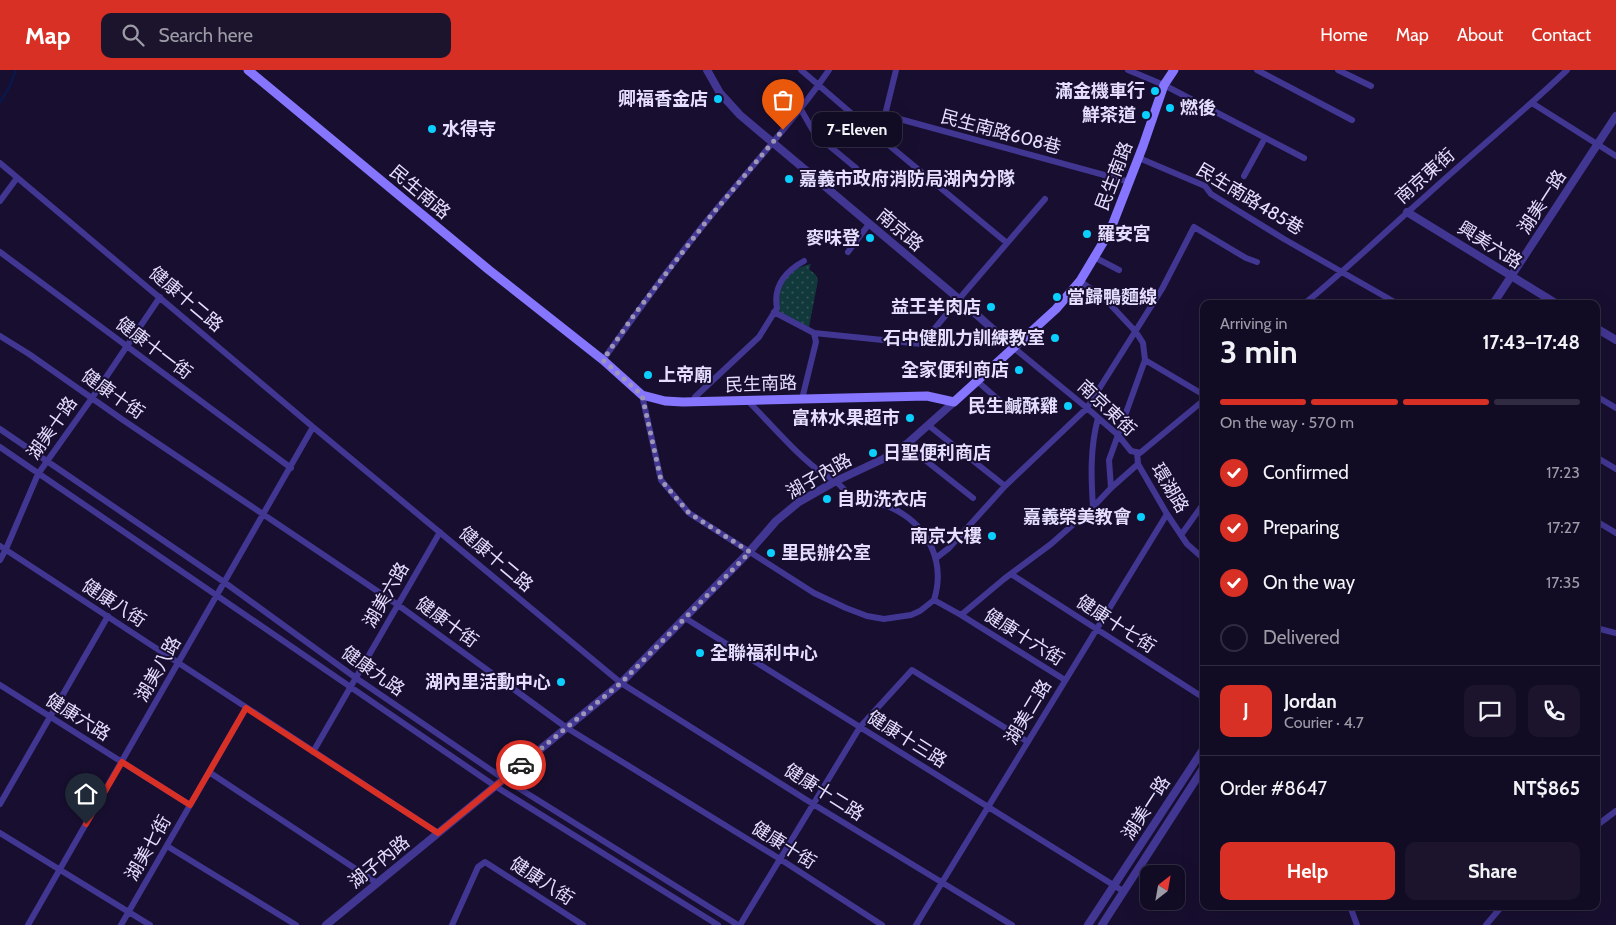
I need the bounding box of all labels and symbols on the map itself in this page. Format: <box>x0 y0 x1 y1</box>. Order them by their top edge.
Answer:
pin <box>762 79 804 130</box>
place label: 滿金機車行 <box>1055 80 1145 102</box>
marker: 滿金機車行 <box>1149 85 1161 97</box>
place label: 卿福香金店 <box>618 88 708 110</box>
marker: 卿福香金店 <box>712 93 724 105</box>
place label: 燃後 <box>1180 97 1216 119</box>
marker: 燃後 <box>1164 102 1176 114</box>
place label: 鮮茶道 <box>1082 104 1136 126</box>
street label: 民生南路608巷 <box>938 105 1064 159</box>
marker: 鮮茶道 <box>1140 109 1152 121</box>
callout: 7-Eleven <box>813 112 903 148</box>
place label: 水得寺 <box>442 118 496 140</box>
marker: 水得寺 <box>426 123 438 135</box>
street label: 民生南路 <box>1091 138 1137 214</box>
street label: 南京東街 <box>1391 144 1459 208</box>
street label: 民生南路485巷 <box>1192 158 1308 240</box>
street label: 民生南路 <box>385 160 455 224</box>
street label: 湖美一路 <box>1513 166 1571 238</box>
place label: 嘉義市政府消防局湖內分隊 <box>799 168 1015 190</box>
marker: 嘉義市政府消防局湖內分隊 <box>783 173 795 185</box>
street label: 南京路 <box>872 204 928 256</box>
street label: 興美六路 <box>1454 217 1526 273</box>
place label: 羅安宮 <box>1097 223 1151 245</box>
place label: 麥味登 <box>806 227 860 249</box>
marker: 羅安宮 <box>1081 228 1093 240</box>
marker: 麥味登 <box>864 232 876 244</box>
street label: 健康十二路 <box>144 262 228 336</box>
place label: 當歸鴨麵線 <box>1067 286 1157 308</box>
marker: 當歸鴨麵線 <box>1051 291 1063 303</box>
place label: 益王羊肉店 <box>891 296 981 318</box>
marker: 益王羊肉店 <box>985 301 997 313</box>
street label: 健康十一街 <box>111 312 197 384</box>
place label: 石中健肌力訓練教室 <box>883 327 1045 349</box>
marker: 石中健肌力訓練教室 <box>1049 332 1061 344</box>
place label: 全家便利商店 <box>901 359 1009 381</box>
street label: 健康十街 <box>77 364 149 424</box>
place label: 上帝廟 <box>658 364 712 386</box>
marker: 全家便利商店 <box>1013 364 1025 376</box>
marker: 上帝廟 <box>642 369 654 381</box>
street label: 民生南路 <box>725 372 797 396</box>
street label: 南京東街 <box>1073 375 1141 441</box>
street label: 湖美十路 <box>22 392 82 464</box>
place label: 民生鹹酥雞 <box>968 395 1058 417</box>
marker: 民生鹹酥雞 <box>1062 400 1074 412</box>
place label: 富林水果超市 <box>792 407 900 429</box>
marker: 富林水果超市 <box>904 412 916 424</box>
place label: 日聖便利商店 <box>883 442 991 464</box>
marker: 日聖便利商店 <box>867 447 879 459</box>
street label: 湖子內路 <box>782 448 856 504</box>
street label: 環湖路 <box>1147 459 1193 517</box>
place label: 自助洗衣店 <box>837 488 927 510</box>
marker: 自助洗衣店 <box>821 493 833 505</box>
place label: 嘉義榮美教會 <box>1023 506 1132 528</box>
marker: 嘉義榮美教會 <box>1135 511 1147 523</box>
street label: 健康十二路 <box>454 522 538 596</box>
place label: 南京大樓 <box>910 525 982 547</box>
marker: 南京大樓 <box>986 530 998 542</box>
place label: 里民辦公室 <box>781 542 871 564</box>
marker: 里民辦公室 <box>765 547 777 559</box>
street label: 湖美六路 <box>358 558 414 632</box>
street label: 健康八街 <box>78 574 150 632</box>
street label: 健康十七街 <box>1072 590 1160 658</box>
street label: 健康十街 <box>411 592 483 652</box>
street label: 健康十六街 <box>980 604 1068 670</box>
street label: 湖美八路 <box>130 632 186 706</box>
street label: 健康九路 <box>337 641 409 701</box>
place label: 全聯福利中心 <box>710 642 818 664</box>
marker: 全聯福利中心 <box>694 647 706 659</box>
place label: 湖內里活動中心 <box>425 671 551 693</box>
street label: 湖美二路 <box>1000 675 1056 749</box>
marker: 湖內里活動中心 <box>555 676 567 688</box>
street label: 健康六路 <box>42 689 114 745</box>
street label: 健康十三路 <box>863 706 951 772</box>
courier <box>496 740 546 790</box>
street label: 健康十二路 <box>780 759 868 825</box>
street label: 湖美一路 <box>1117 772 1175 844</box>
pin <box>65 773 107 824</box>
street label: 湖美七街 <box>120 811 176 885</box>
street label: 健康十街 <box>748 817 820 873</box>
street label: 湖子內路 <box>344 831 414 893</box>
street label: 健康八街 <box>506 852 578 910</box>
north arrow <box>1140 865 1185 910</box>

